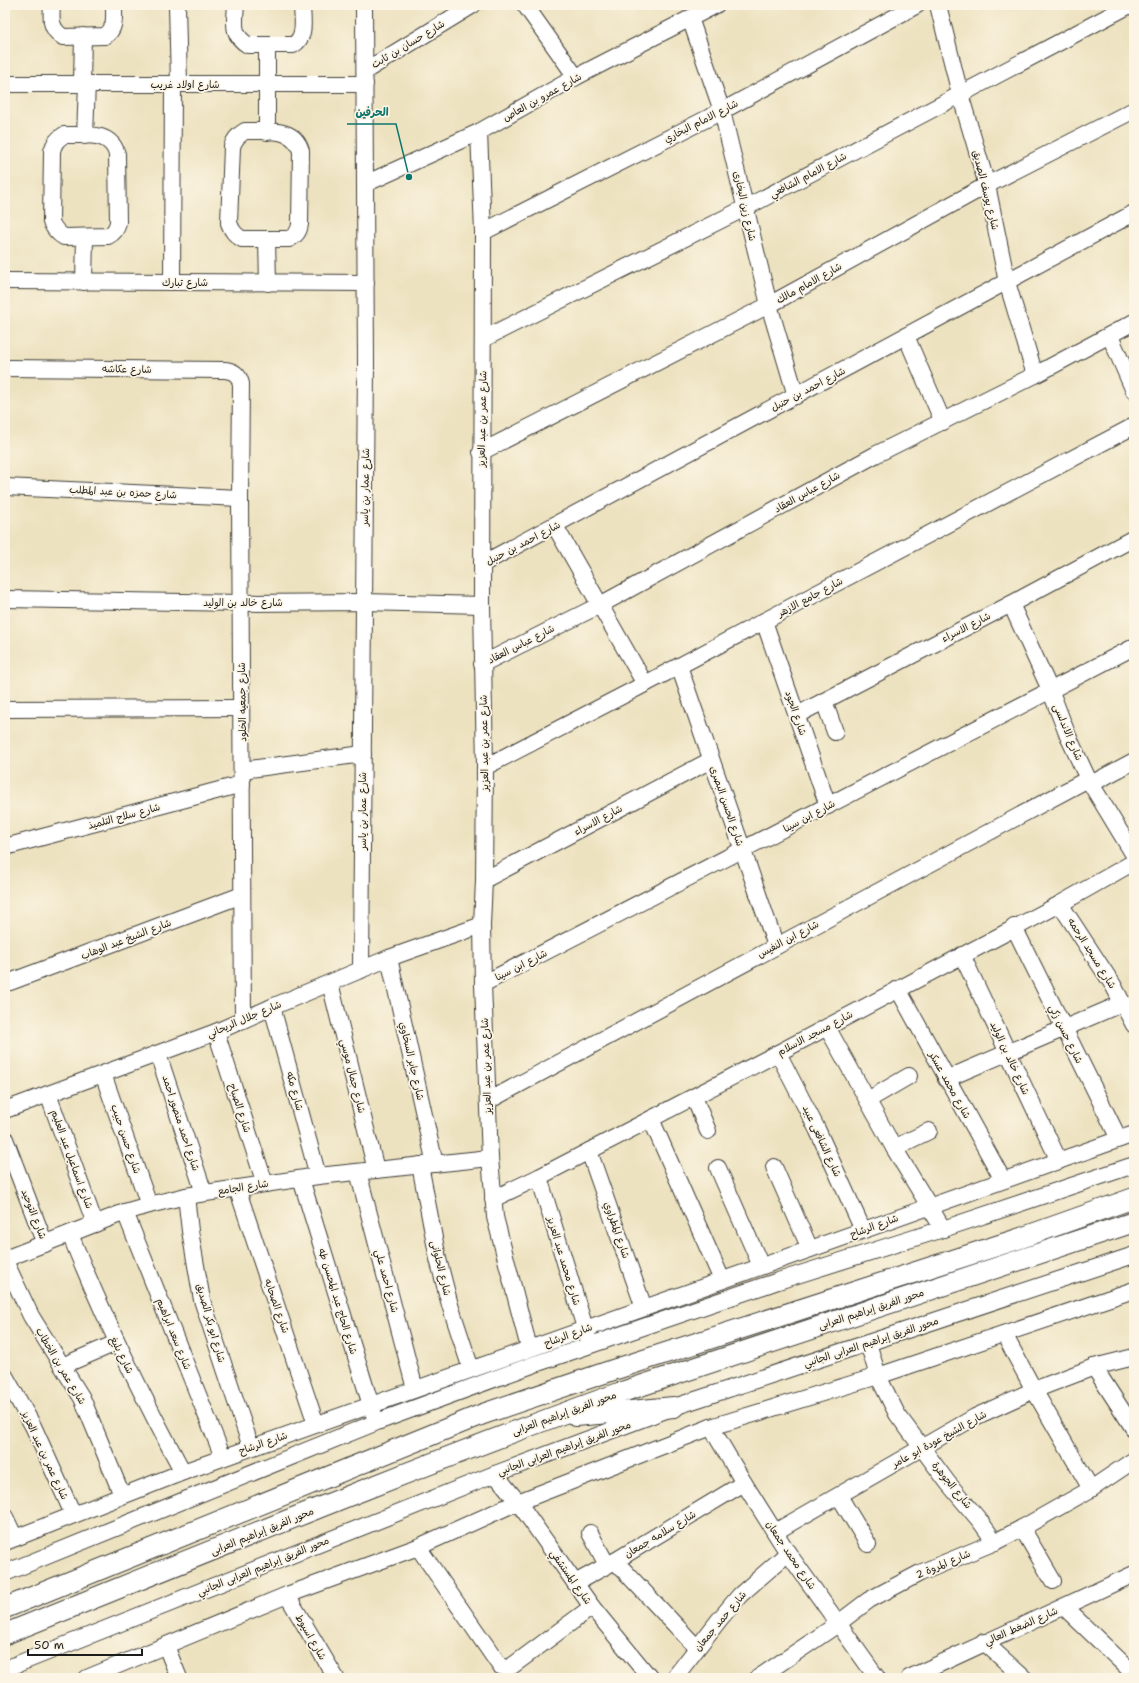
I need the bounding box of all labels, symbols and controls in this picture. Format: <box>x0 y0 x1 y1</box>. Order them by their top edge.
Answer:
street label: شارع حسان بن ثابت <box>369 17 448 72</box>
street label: شارع عمرو بن العاص <box>500 70 584 125</box>
street label: شارع اولاد غريب <box>151 78 220 92</box>
street label: شارع الامام البخاري <box>662 97 741 147</box>
callout: الحرفين <box>347 101 396 124</box>
text: الحرفين <box>355 105 389 120</box>
street label: شارع الامام الشافعي <box>767 149 850 203</box>
street label: شارع يوسف الصديق <box>969 149 1002 232</box>
street label: شارع زين البخارى <box>730 170 759 243</box>
street label: شارع الامام مالك <box>774 259 845 307</box>
street label: شارع تبارك <box>162 276 208 290</box>
street label: شارع عكاشه <box>102 362 152 377</box>
street label: شارع احمد بن حنبل <box>769 364 848 415</box>
street label: شارع عمر بن عبد العزيز <box>475 370 490 468</box>
street label: شارع عمار بن ياسر <box>358 448 373 527</box>
street label: شارع عباس العقاد <box>772 468 843 516</box>
street label: شارع حمزه بن عبد المطلب <box>69 483 177 502</box>
street label: شارع احمد بن حنبل <box>484 518 563 569</box>
street label: شارع جامع الازهر <box>774 574 846 622</box>
street label: شارع خالد بن الوليد <box>203 596 283 610</box>
street label: شارع الاسراء <box>939 609 993 646</box>
street label: شارع عباس العقاد <box>485 621 557 667</box>
street label: شارع جمعيه الخلود <box>235 662 250 742</box>
street label: شارع الجود <box>781 689 810 738</box>
street label: شارع عمر بن عبد العزيز <box>477 694 492 792</box>
street label: شارع الاندلسى <box>1049 702 1086 763</box>
street label: شارع الحسن البصرى <box>706 764 747 848</box>
street label: شارع عمار بن ياسر <box>356 772 370 851</box>
street label: شارع ابن سينا <box>781 797 838 836</box>
street label: شارع سلاح التلميذ <box>86 800 162 833</box>
street label: شارع الاسراء <box>571 802 625 839</box>
street label: شارع مسجد الرحمه <box>1064 915 1119 992</box>
street label: شارع الشيخ عبد الوهاب <box>79 916 174 963</box>
street label: شارع ابن النفيس <box>755 917 822 962</box>
street label: شارع ابن سينا <box>493 946 550 985</box>
street label: شارع جلال الريحاني <box>205 997 285 1043</box>
street label: شارع حسن زكي <box>1043 1002 1086 1067</box>
street label: شارع مسجد الاسلام <box>775 1008 856 1059</box>
street label: شارع عمر بن عبد العزيز <box>478 1017 495 1115</box>
street label: شارع خالد بن الوليد <box>986 1019 1033 1097</box>
street label: شارع جابر السخاوي <box>395 1020 427 1102</box>
street label: شارع جمال موسي <box>335 1038 369 1115</box>
street label: شارع محمد عسكر <box>925 1048 974 1121</box>
street label: شارع مكه <box>283 1070 306 1112</box>
street label: شارع احمد منصور احمد <box>158 1074 203 1173</box>
street label: شارع الصباح <box>225 1082 254 1135</box>
street label: شارع حسن حبيب <box>107 1103 144 1176</box>
street label: شارع الشافعى عبيد <box>799 1103 844 1180</box>
street label: شارع اسماعيل عبد العليم <box>47 1108 96 1211</box>
street label: شارع الجامع <box>217 1177 270 1199</box>
street label: شارع التوحيد <box>18 1187 50 1241</box>
street label: شارع المطراوي <box>599 1200 633 1261</box>
street label: شارع الرشاح <box>848 1211 901 1242</box>
street label: شارع محمد عبد العزيز <box>543 1214 584 1307</box>
street label: شارع الحلوانى <box>427 1239 454 1298</box>
street label: شارع الحاج عبد المحسن طه <box>315 1246 360 1356</box>
street label: شارع احمد علي <box>369 1248 402 1315</box>
street label: شارع الصحابه <box>261 1277 292 1335</box>
street label: شارع ابو بكر الصديق <box>193 1282 229 1364</box>
street label: محور الفريق إبراهيم العرابى <box>817 1286 926 1333</box>
street label: شارع سعد ابراهيم <box>153 1296 194 1372</box>
street label: محور الفريق إبراهيم العرابى الجانبي <box>802 1314 941 1373</box>
street label: شارع الرشاح <box>542 1320 595 1351</box>
street label: شارع عمر بن الخطاب <box>32 1325 89 1408</box>
street label: شارع بليغ <box>106 1334 137 1377</box>
street label: محور الفريق إبراهيم العرابى <box>510 1388 618 1439</box>
street label: شارع الشيخ عودة ابو عامر <box>888 1407 989 1472</box>
street label: شارع عمر بن عبد العزيز <box>17 1408 71 1502</box>
street label: محور الفريق إبراهيم العرابى الجانبي <box>496 1418 634 1481</box>
street label: شارع الرشاح <box>237 1429 290 1458</box>
street label: شارع الجوهرة <box>928 1459 975 1512</box>
street label: محور الفريق إبراهيم العرابى <box>208 1504 316 1559</box>
street label: شارع سلامه جمعان <box>622 1507 699 1561</box>
street label: شارع محمد جمعان <box>762 1518 819 1593</box>
street label: محور الفريق إبراهيم العرابى الجانبي <box>195 1534 332 1601</box>
street label: شارع المستشفي <box>545 1547 595 1609</box>
street label: شارع المروة 2 <box>914 1547 973 1582</box>
street label: شارع حمد جمعان <box>691 1588 750 1654</box>
street label: شارع الضغط العالي <box>982 1604 1061 1651</box>
street label: شارع اسيوط <box>292 1612 329 1663</box>
scale bar <box>28 1631 142 1657</box>
text: 50 m <box>34 1637 64 1653</box>

